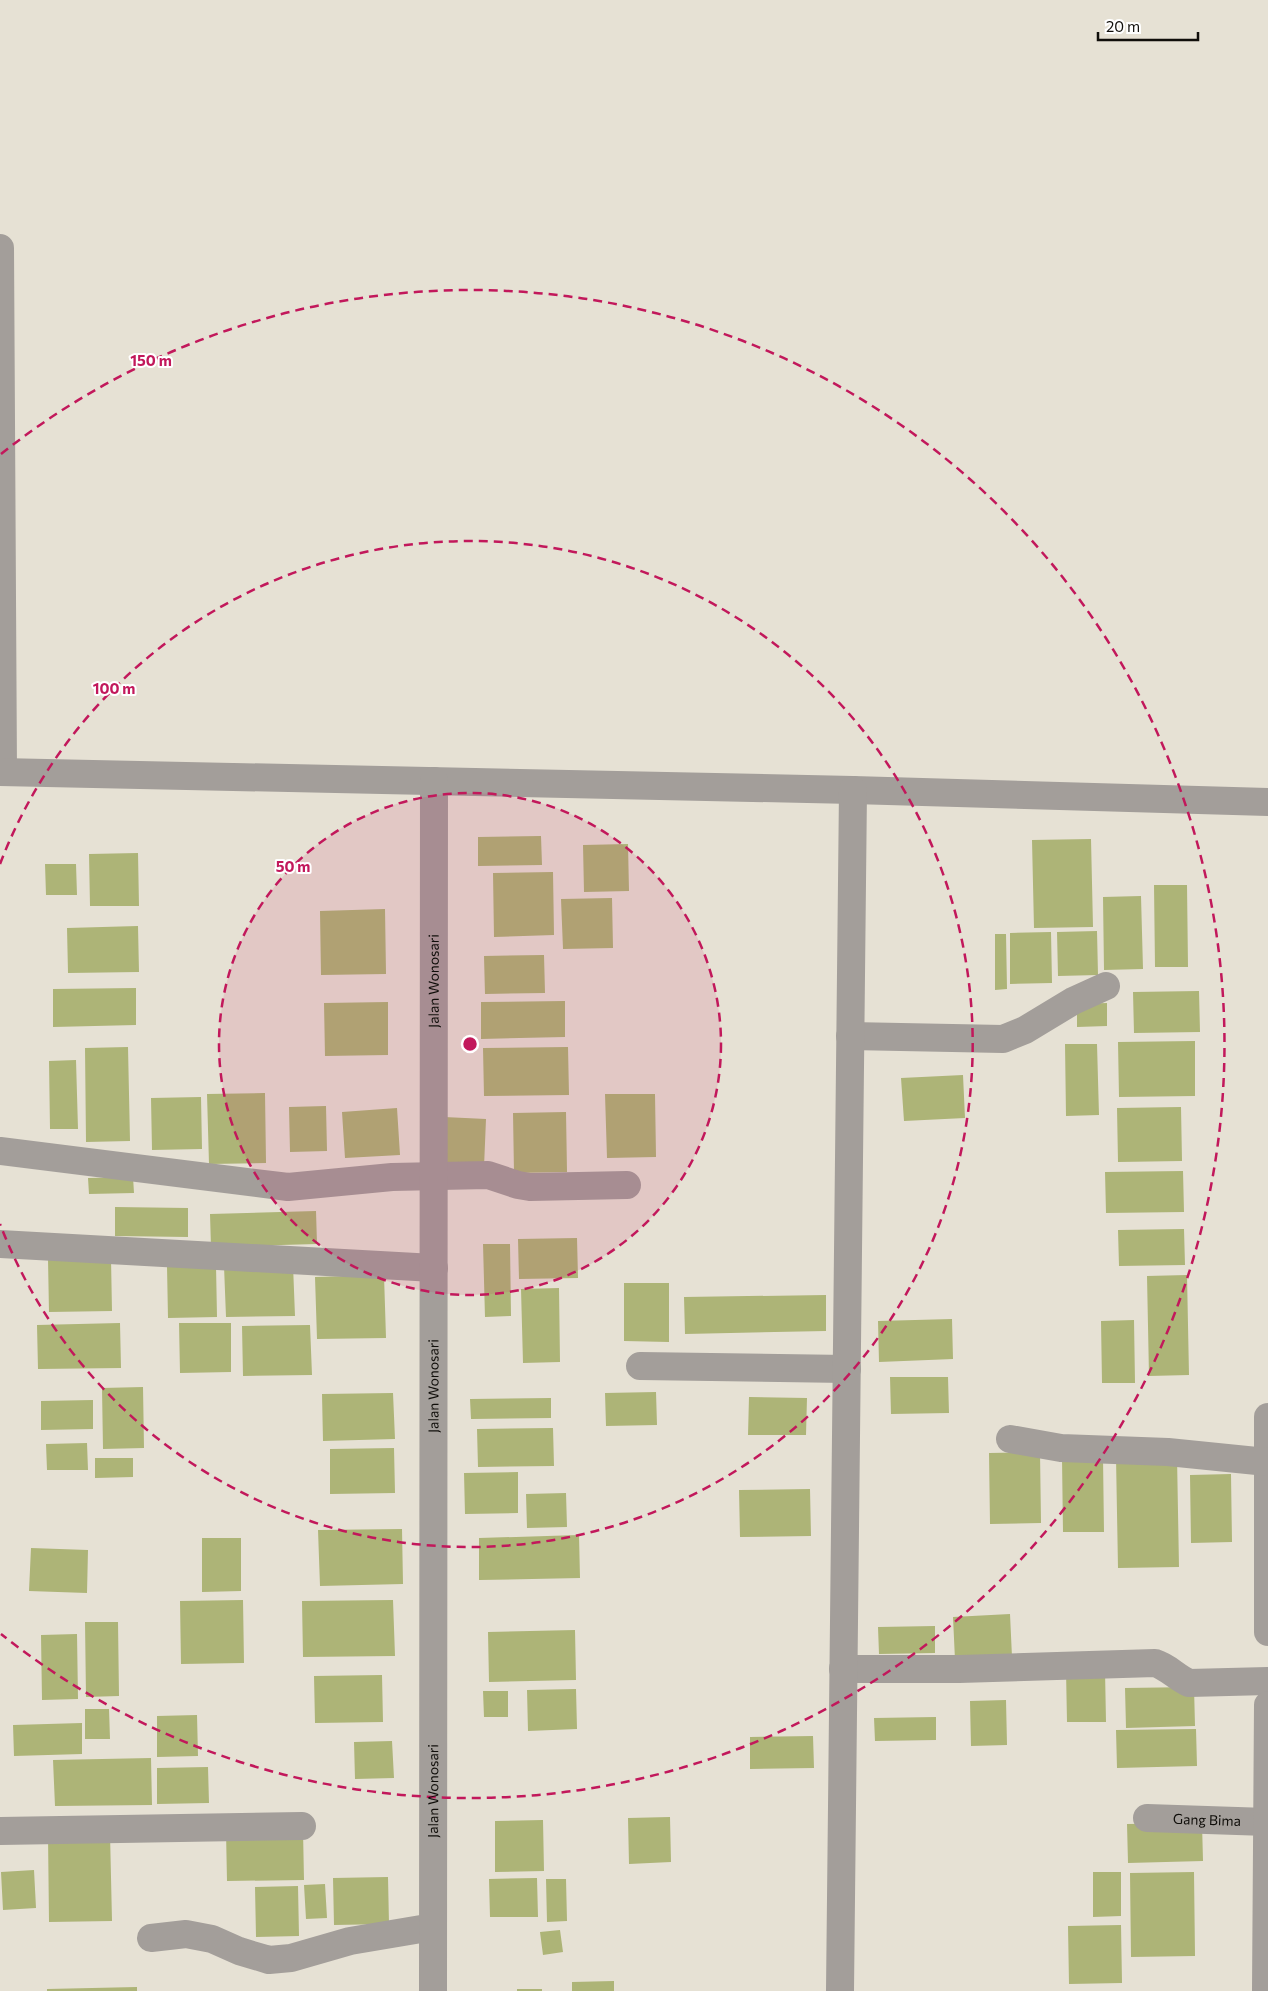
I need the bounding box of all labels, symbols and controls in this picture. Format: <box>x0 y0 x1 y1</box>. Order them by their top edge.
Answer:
scale bar <box>1098 10 1198 42</box>
text: 20 m <box>1106 17 1140 35</box>
text: 150 m <box>130 351 172 369</box>
text: 100 m <box>93 679 135 697</box>
text: 50 m <box>276 857 310 875</box>
street label: Jalan Wonosari <box>425 934 442 1028</box>
centre of rings <box>461 1035 479 1053</box>
street label: Jalan Wonosari <box>424 1339 442 1433</box>
street label: Jalan Wonosari <box>424 1744 441 1838</box>
street label: Gang Bima <box>1173 1810 1241 1829</box>

